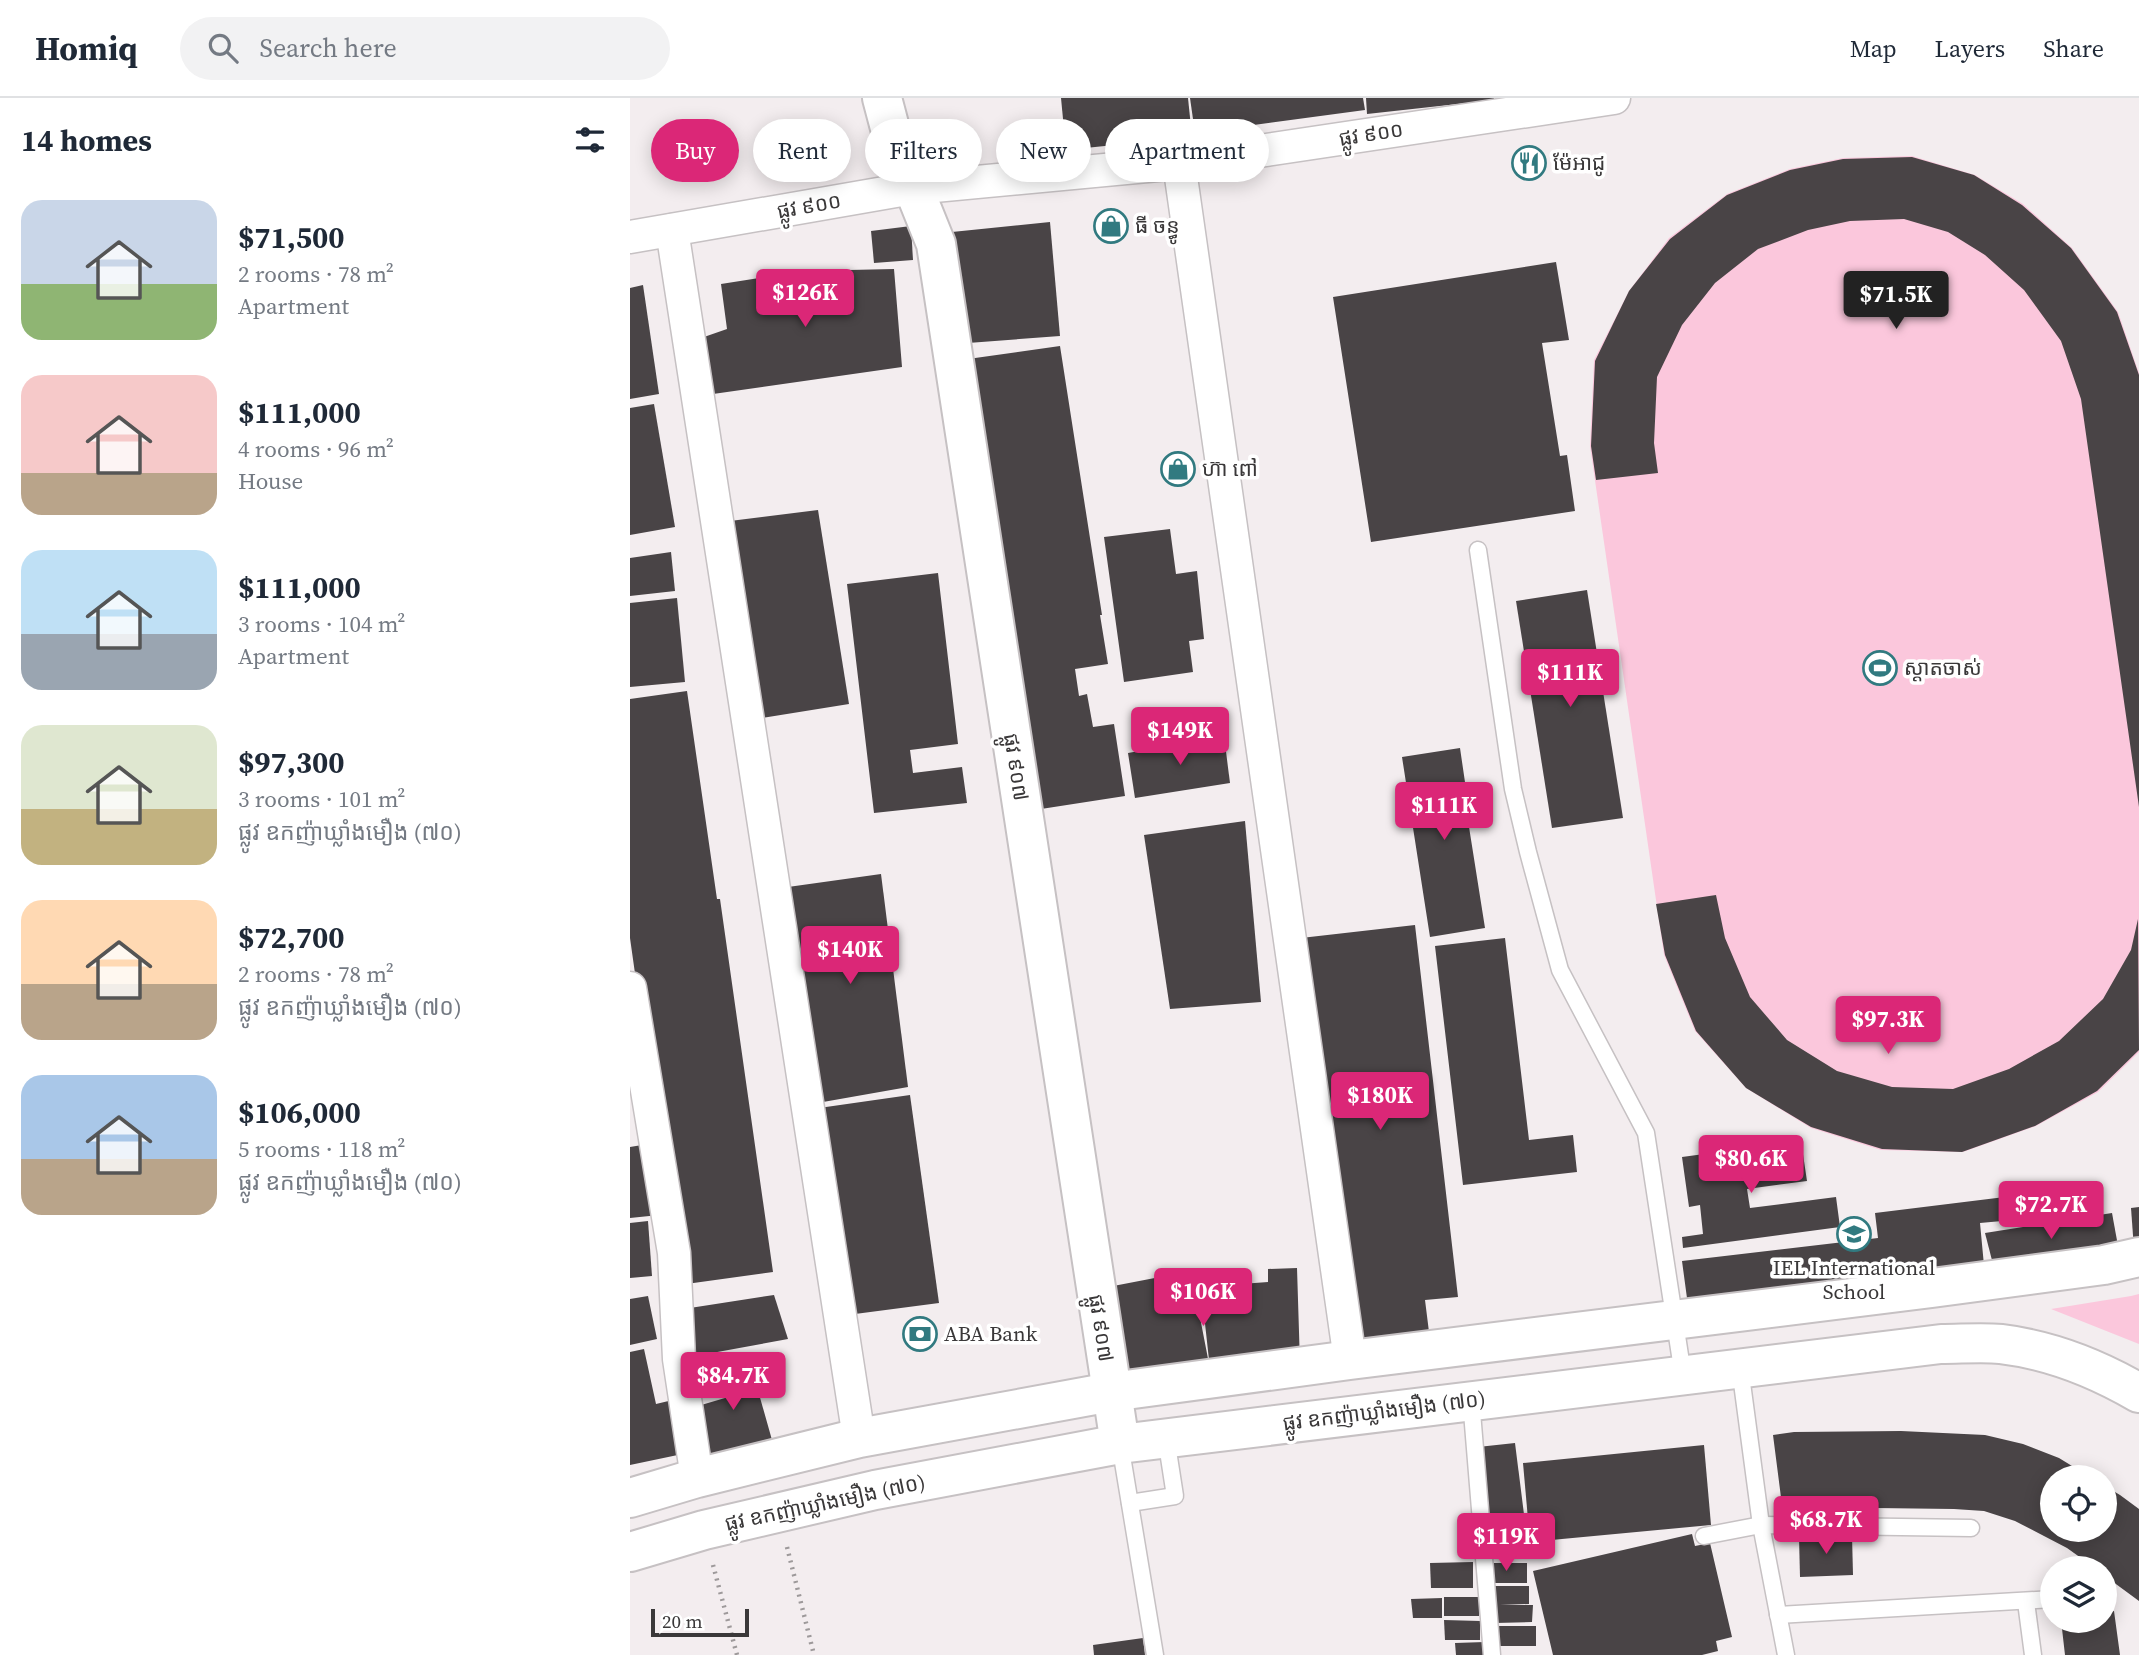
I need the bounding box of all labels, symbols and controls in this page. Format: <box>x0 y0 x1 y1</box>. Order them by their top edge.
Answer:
search box <box>180 17 670 80</box>
text: Homiq <box>35 26 138 71</box>
icon: search <box>204 29 242 67</box>
text: Search here <box>260 30 397 66</box>
text: Map <box>1850 32 1897 65</box>
text: Layers <box>1935 32 2005 65</box>
text: Share <box>2043 32 2104 65</box>
street label: ផ្លូវ ៩០០ <box>1337 114 1406 158</box>
chip: Buy <box>651 119 739 182</box>
chip: Rent <box>753 119 851 182</box>
chip: Filters <box>865 119 982 182</box>
chip: New <box>996 119 1091 182</box>
chip: Apartment <box>1105 119 1269 182</box>
text: 14 homes <box>21 120 152 161</box>
icon: filters <box>571 121 609 159</box>
restaurant icon: ម៉ែអាជូ <box>1510 144 1548 182</box>
place label: ម៉ែអាជូ <box>1553 148 1605 177</box>
street label: ផ្លូវ ៩០០ <box>774 186 844 231</box>
shop icon: ធី ចន្ធូ <box>1092 207 1130 245</box>
place label: ធី ចន្ធូ <box>1135 211 1179 245</box>
text: $71,500 <box>238 217 345 258</box>
icon: home <box>77 228 161 312</box>
text: 2 rooms · 78 m² <box>238 258 394 290</box>
pin: $126K <box>756 270 854 329</box>
pin: $71.5K <box>1839 272 1953 331</box>
text: $126K <box>772 276 838 308</box>
text: $71.5K <box>1860 278 1932 310</box>
text: Apartment <box>238 290 349 322</box>
text: $111,000 <box>238 392 361 433</box>
icon: home <box>77 403 161 487</box>
text: 4 rooms · 96 m² <box>238 433 394 465</box>
shop icon: ហ៊ា ពៅ <box>1159 450 1197 488</box>
place label: ហ៊ា ពៅ <box>1202 454 1258 483</box>
text: House <box>238 465 303 497</box>
text: $111,000 <box>238 567 361 608</box>
icon: home <box>77 578 161 662</box>
text: 3 rooms · 104 m² <box>238 608 405 640</box>
text: Apartment <box>238 640 349 672</box>
sports icon: ស្ដាតចាស់ <box>1861 649 1899 687</box>
pin: $111K <box>1521 650 1619 709</box>
place label: ស្ដាតចាស់ <box>1904 653 1982 682</box>
text: $111K <box>1537 656 1603 688</box>
pin: $149K <box>1131 708 1229 767</box>
text: $149K <box>1147 714 1213 746</box>
street label: ផ្លូវ ៩០៧ <box>992 731 1036 804</box>
text: $97,300 <box>238 742 345 783</box>
icon: home <box>77 753 161 837</box>
pin: $111K <box>1395 782 1493 842</box>
text: 3 rooms · 101 m² <box>238 783 405 815</box>
text: $111K <box>1411 789 1477 821</box>
text: ផ្លូវ ឧកញ៉ាឃ្លាំងមឿង (៧០) <box>238 816 462 848</box>
text: $72,700 <box>238 917 345 958</box>
pin: $140K <box>801 926 899 986</box>
icon: home <box>77 928 161 1012</box>
text: $140K <box>817 933 883 965</box>
text: 2 rooms · 78 m² <box>238 958 394 990</box>
text: ផ្លូវ ឧកញ៉ាឃ្លាំងមឿង (៧០) <box>238 991 462 1023</box>
pin: $97.3K <box>1831 996 1945 1056</box>
text: $97.3K <box>1852 1003 1924 1035</box>
pin: $180K <box>1331 1072 1429 1132</box>
text: $180K <box>1347 1079 1413 1111</box>
text: $106,000 <box>238 1092 361 1133</box>
icon: home <box>77 1103 161 1187</box>
text: 5 rooms · 118 m² <box>238 1133 405 1165</box>
pin: $80.6K <box>1694 1136 1808 1195</box>
text: $80.6K <box>1715 1142 1787 1174</box>
text: ផ្លូវ ឧកញ៉ាឃ្លាំងមឿង (៧០) <box>238 1166 462 1198</box>
pin: $72.7K <box>1994 1182 2108 1241</box>
text: $72.7K <box>2015 1188 2087 1220</box>
school or university icon: IEL International School <box>1835 1215 1873 1253</box>
place label: IEL International School <box>1773 1253 1935 1306</box>
pin: $106K <box>1154 1268 1252 1328</box>
text: $106K <box>1170 1275 1236 1307</box>
street label: ផ្លូវ ៩០៧ <box>1077 1292 1121 1365</box>
bank icon: ABA Bank <box>901 1315 939 1353</box>
place label: ABA Bank <box>944 1319 1038 1348</box>
pin: $84.7K <box>676 1352 790 1412</box>
text: $84.7K <box>697 1359 769 1391</box>
street label: ផ្លូវ ឧកញ៉ាឃ្លាំងមឿង (៧០) <box>1281 1384 1488 1443</box>
map controls <box>2040 1465 2117 1633</box>
button: locate <box>2040 1465 2117 1542</box>
street label: ផ្លូវ ឧកញ៉ាឃ្លាំងមឿង (៧០) <box>722 1467 929 1543</box>
pin: $68.7K <box>1769 1496 1883 1556</box>
text: $68.7K <box>1790 1503 1862 1535</box>
pin: $119K <box>1457 1514 1555 1573</box>
text: $119K <box>1473 1520 1539 1552</box>
button: layers <box>2040 1556 2117 1633</box>
scale bar <box>651 1606 749 1638</box>
text: 20 m <box>662 1608 703 1634</box>

